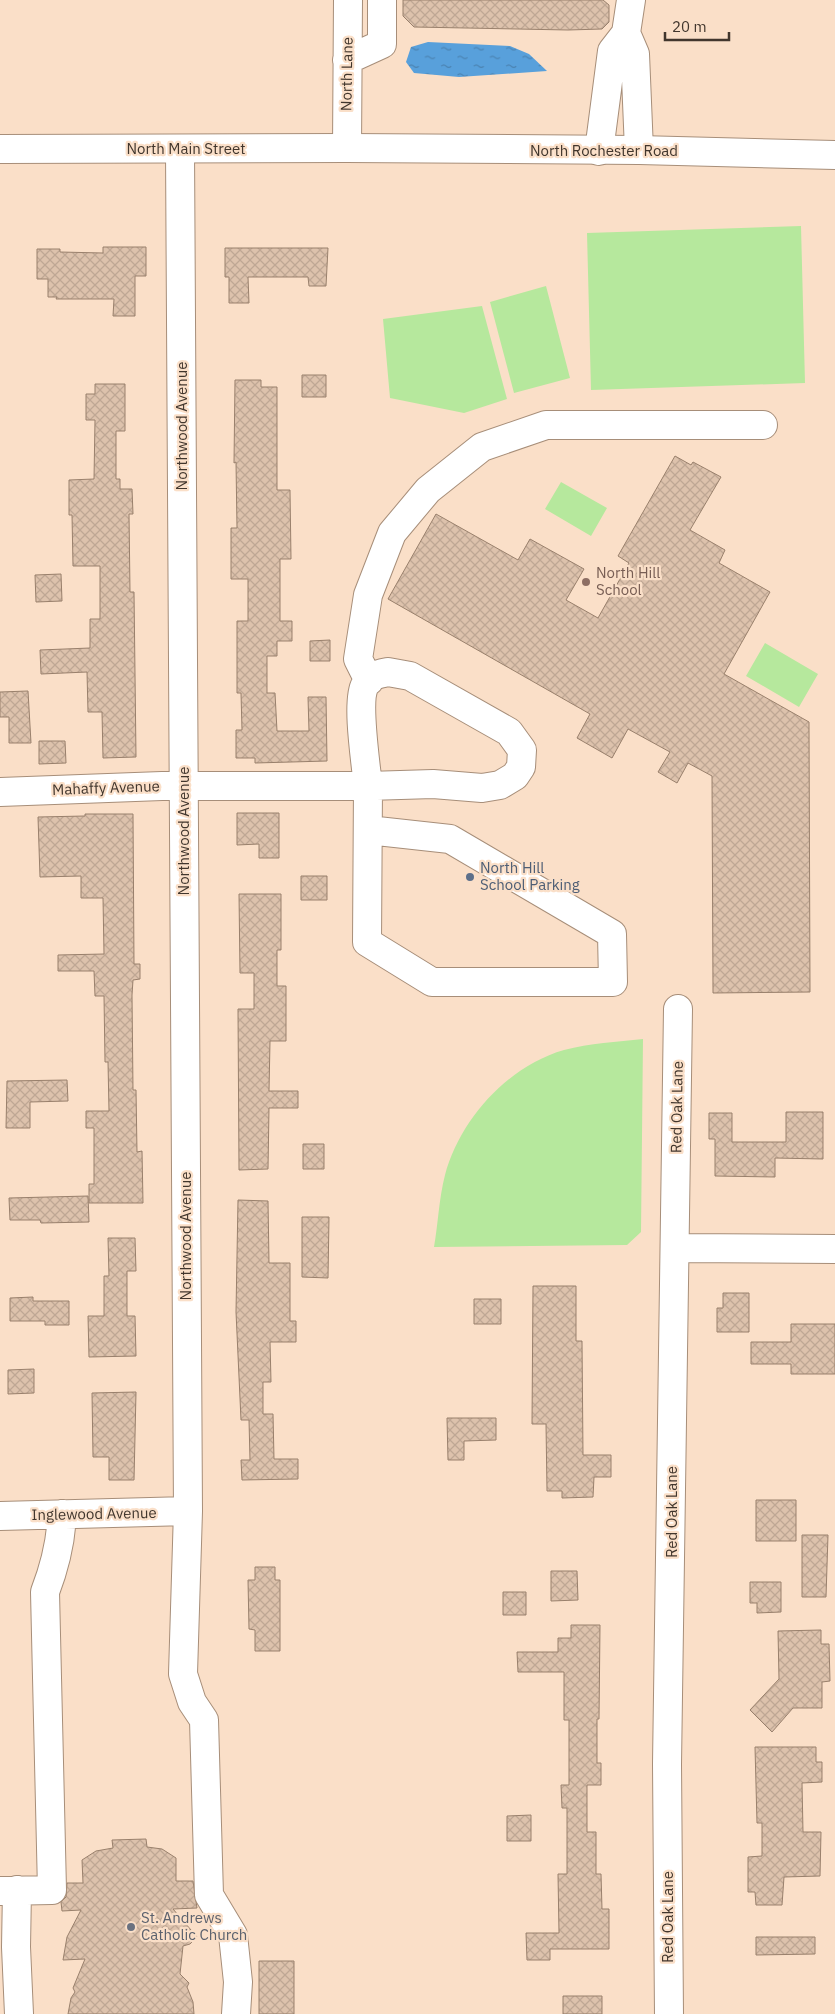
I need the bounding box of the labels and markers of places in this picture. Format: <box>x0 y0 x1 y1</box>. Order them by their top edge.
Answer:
place label: North Hill School <box>596 563 660 599</box>
marker: North Hill School <box>580 576 592 588</box>
place label: North Hill School Parking <box>480 858 580 894</box>
marker: North Hill School Parking <box>464 871 476 883</box>
place label: St. Andrews Catholic Church <box>141 1908 247 1944</box>
marker: St. Andrews Catholic Church <box>125 1921 137 1933</box>

